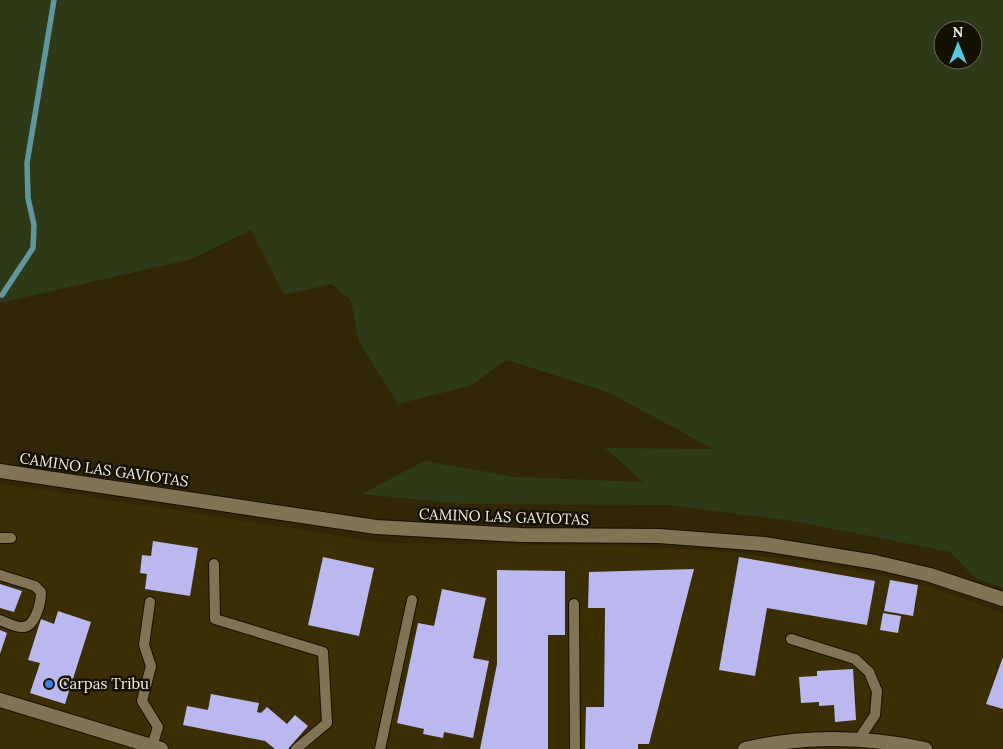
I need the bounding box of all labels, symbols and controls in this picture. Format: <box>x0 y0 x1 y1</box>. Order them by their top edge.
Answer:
north arrow <box>933 20 983 70</box>
text: N <box>953 23 964 41</box>
street label: CAMINO LAS GAVIOTAS <box>18 448 190 491</box>
street label: CAMINO LAS GAVIOTAS <box>419 504 589 529</box>
place label: Carpas Tribu <box>59 674 149 693</box>
marker: Carpas Tribu <box>43 678 55 690</box>

